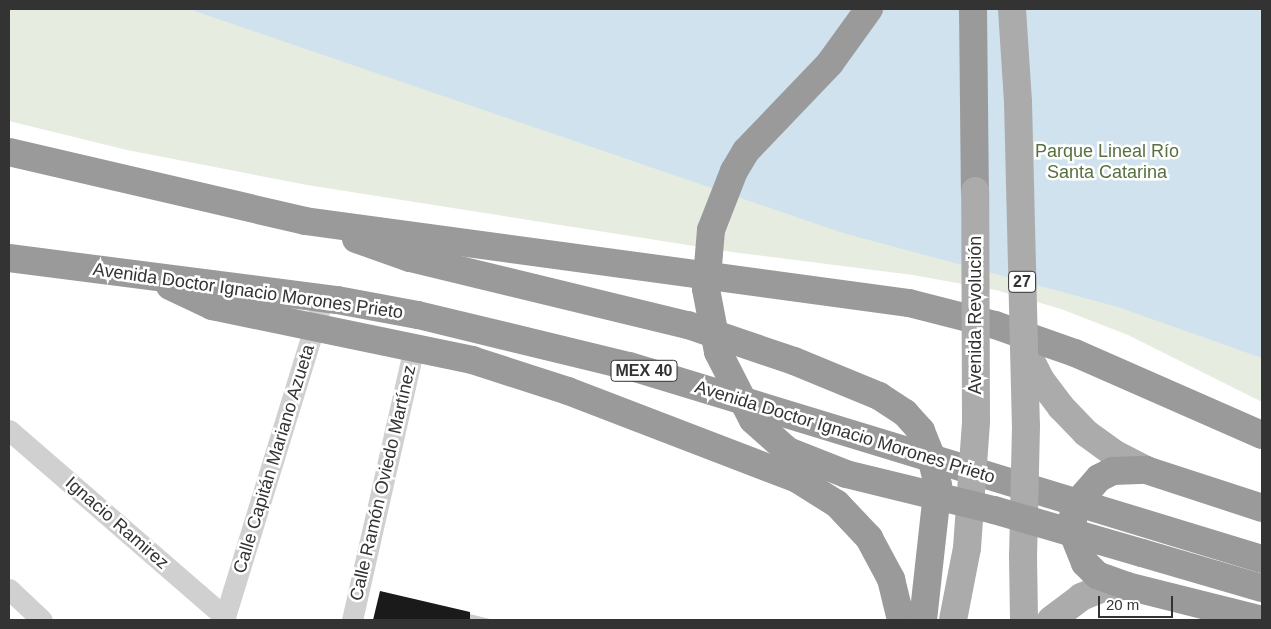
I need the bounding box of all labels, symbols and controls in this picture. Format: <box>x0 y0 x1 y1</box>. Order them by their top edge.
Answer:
park label: Parque Lineal Río Santa Catarina <box>1035 141 1179 183</box>
street label: Avenida Revolución <box>964 236 986 394</box>
street label: Avenida Doctor Ignacio Morones Prieto <box>92 259 404 323</box>
road number: 27 <box>1007 268 1037 296</box>
street label: Calle Capitán Mariano Azueta <box>229 342 319 576</box>
road number: MEX 40 <box>610 358 678 384</box>
street label: Calle Ramón Oviedo Martínez <box>345 363 421 603</box>
street label: Avenida Doctor Ignacio Morones Prieto <box>692 376 998 488</box>
street label: Ignacio Ramirez <box>61 472 173 574</box>
scale bar <box>1101 586 1176 618</box>
text: 20 m <box>1106 596 1139 613</box>

